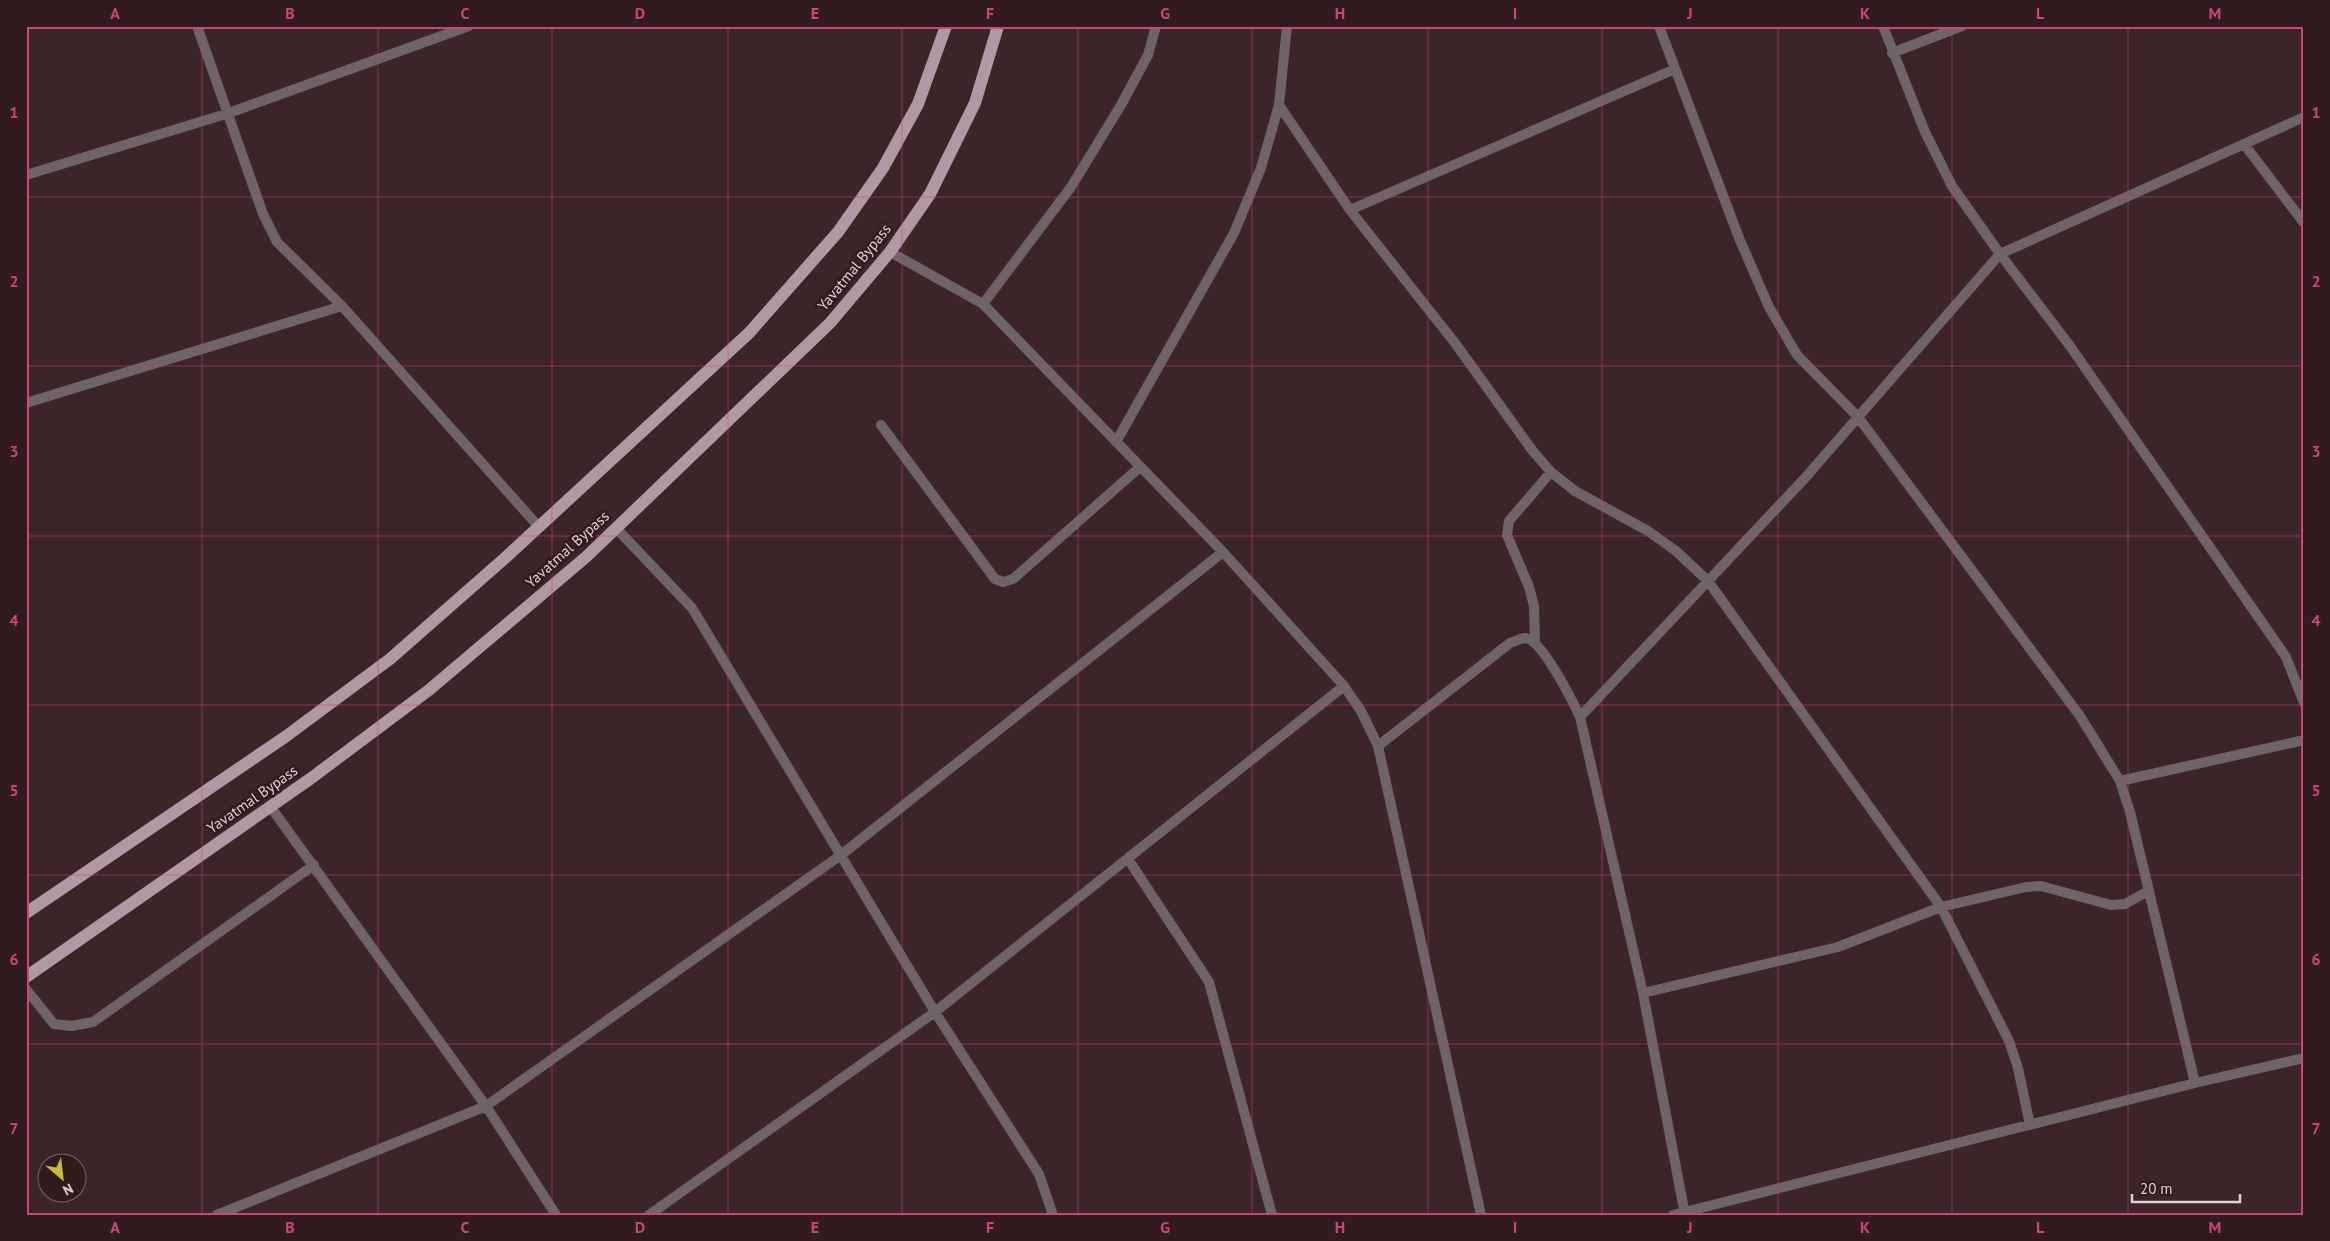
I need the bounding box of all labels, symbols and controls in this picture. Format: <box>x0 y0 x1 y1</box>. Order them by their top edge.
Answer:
text: A <box>110 3 120 23</box>
text: B <box>285 3 295 23</box>
text: C <box>461 3 470 23</box>
text: D <box>635 3 645 23</box>
text: E <box>811 3 819 23</box>
text: F <box>986 3 994 23</box>
text: G <box>1160 3 1170 23</box>
text: H <box>1335 3 1345 23</box>
text: I <box>1513 3 1517 23</box>
text: J <box>1686 3 1693 23</box>
text: K <box>1860 3 1870 23</box>
text: L <box>2036 3 2045 23</box>
text: M <box>2209 3 2221 23</box>
text: 1 <box>9 102 19 122</box>
text: 1 <box>2311 102 2321 122</box>
street label: Yavatmal Bypass <box>813 220 895 314</box>
text: 2 <box>9 271 19 291</box>
text: 2 <box>2311 271 2321 291</box>
text: 3 <box>9 441 19 461</box>
text: 3 <box>2311 441 2321 461</box>
street label: Yavatmal Bypass <box>521 506 613 592</box>
text: 4 <box>9 610 19 630</box>
text: 4 <box>2311 610 2321 630</box>
street label: Yavatmal Bypass <box>203 761 301 837</box>
text: 5 <box>9 780 19 800</box>
text: 5 <box>2311 780 2321 800</box>
text: 6 <box>9 949 19 969</box>
text: 6 <box>2311 949 2321 969</box>
text: 7 <box>9 1118 19 1138</box>
text: 7 <box>2311 1118 2321 1138</box>
north arrow <box>38 1154 88 1204</box>
scale bar <box>2132 1171 2240 1203</box>
text: N <box>60 1179 76 1200</box>
text: 20 m <box>2140 1179 2173 1198</box>
text: A <box>110 1217 120 1237</box>
text: B <box>285 1217 295 1237</box>
text: C <box>461 1217 470 1237</box>
text: D <box>635 1217 645 1237</box>
text: E <box>811 1217 819 1237</box>
text: F <box>986 1217 994 1237</box>
text: G <box>1160 1217 1170 1237</box>
text: H <box>1335 1217 1345 1237</box>
text: I <box>1513 1217 1517 1237</box>
text: J <box>1686 1217 1693 1237</box>
text: K <box>1860 1217 1870 1237</box>
text: L <box>2036 1217 2045 1237</box>
text: M <box>2209 1217 2221 1237</box>

